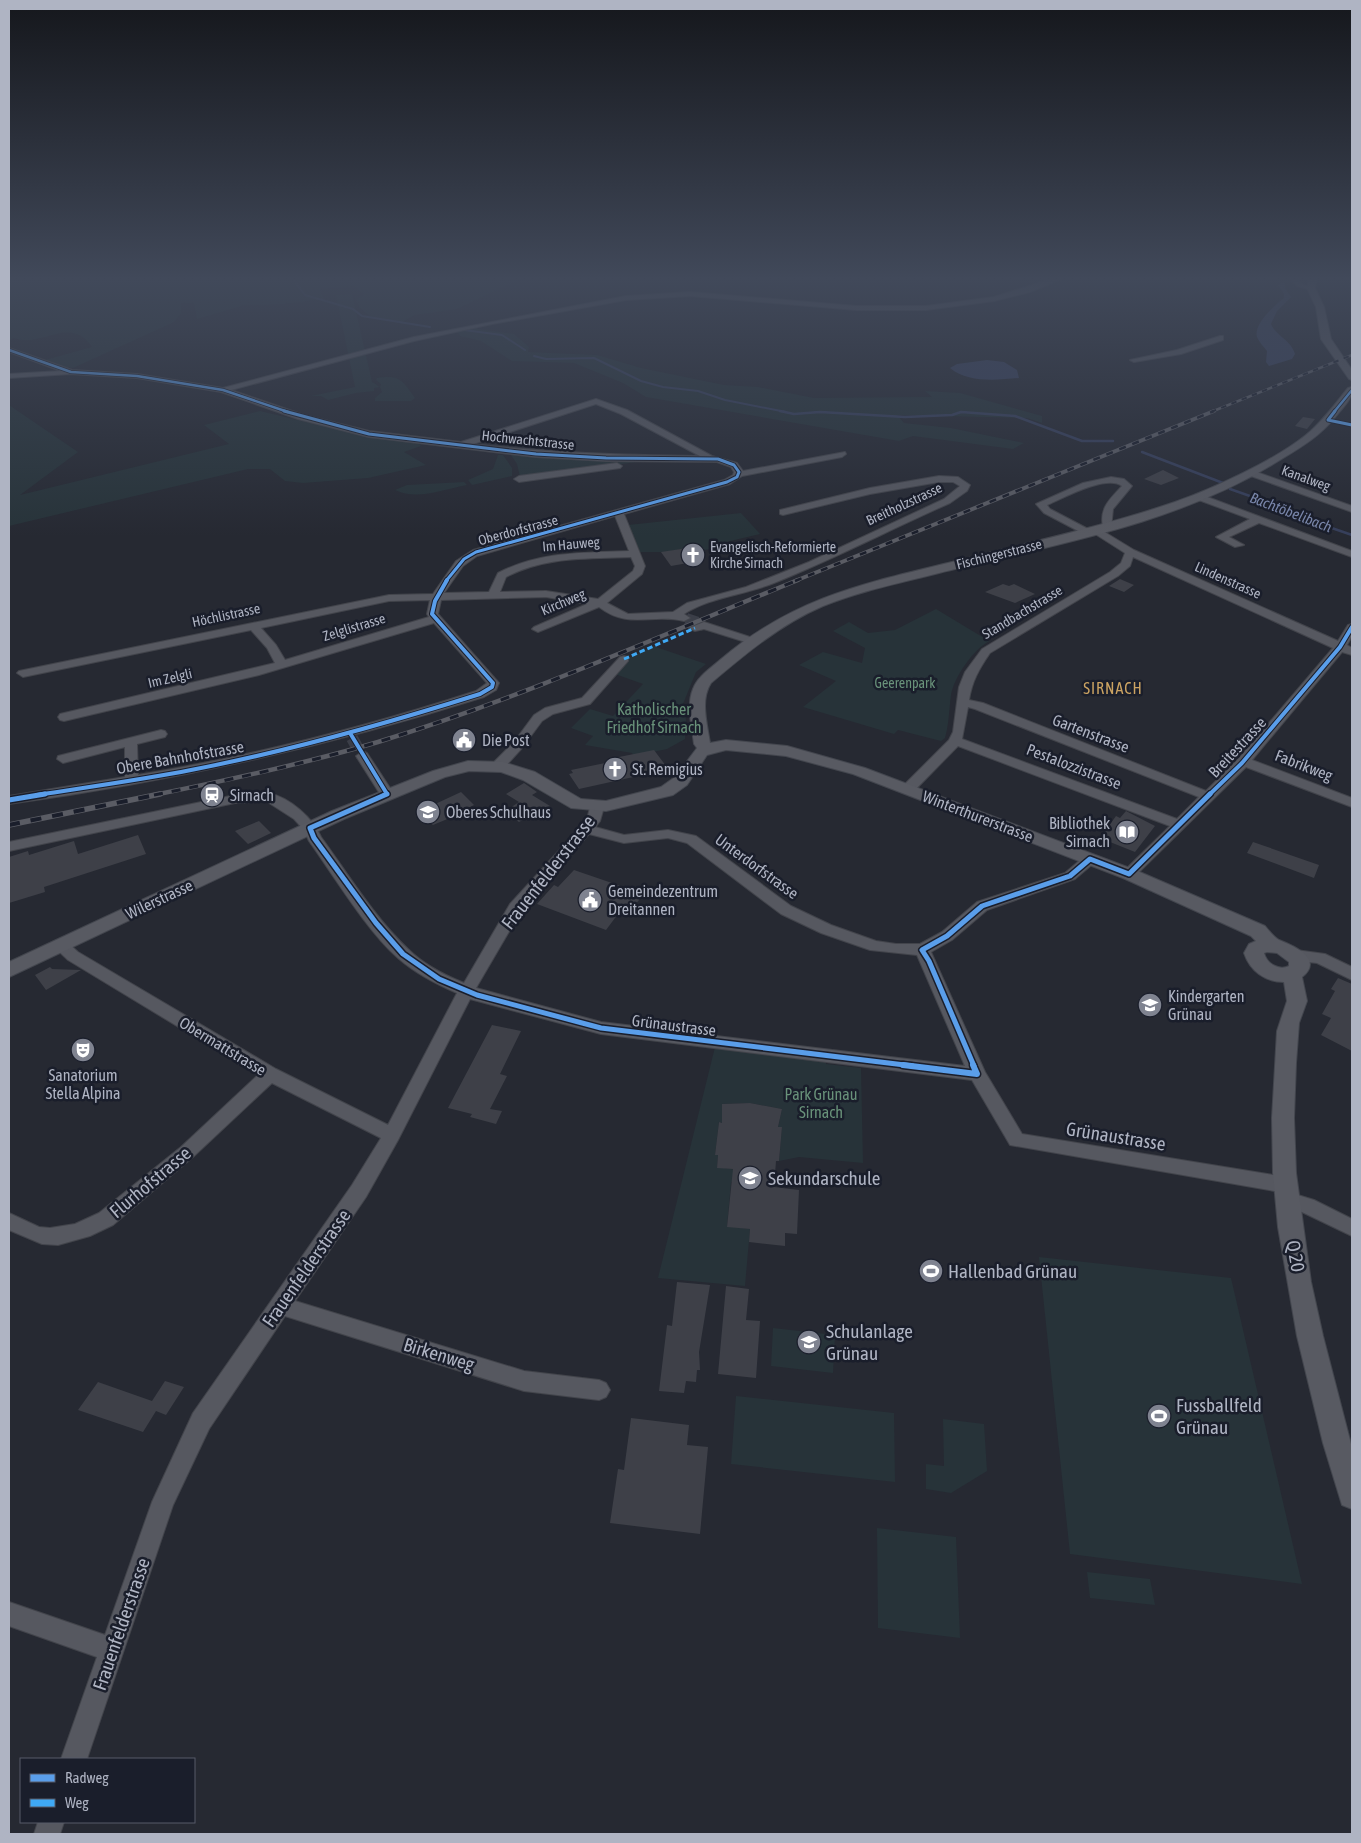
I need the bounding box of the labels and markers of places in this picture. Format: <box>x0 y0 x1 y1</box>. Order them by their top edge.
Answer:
place label: Evangelisch-Reformierte Kirche Sirnach <box>710 539 836 571</box>
church icon: Evangelisch-Reformierte Kirche Sirnach <box>680 542 706 568</box>
public building icon: Die Post <box>451 727 477 753</box>
place label: Die Post <box>482 731 530 749</box>
church icon: St. Remigius <box>602 756 628 782</box>
place label: St. Remigius <box>632 760 703 779</box>
station icon: Sirnach <box>199 782 225 808</box>
place label: Sirnach <box>230 786 274 804</box>
school or university icon: Oberes Schulhaus <box>415 799 441 825</box>
place label: Oberes Schulhaus <box>446 803 551 821</box>
place label: Bibliothek Sirnach <box>1049 814 1110 850</box>
library icon: Bibliothek Sirnach <box>1114 819 1140 845</box>
place label: Gemeindezentrum Dreitannen <box>608 882 718 918</box>
public building icon: Gemeindezentrum Dreitannen <box>577 887 603 913</box>
place label: Kindergarten Grünau <box>1168 987 1244 1023</box>
school or university icon: Kindergarten Grünau <box>1137 992 1163 1018</box>
theatre icon: Sanatorium Stella Alpina <box>70 1037 96 1063</box>
place label: Sanatorium Stella Alpina <box>45 1066 121 1103</box>
school or university icon: Sekundarschule <box>737 1165 763 1191</box>
place label: Sekundarschule <box>768 1167 880 1189</box>
sports icon: Hallenbad Grünau <box>918 1258 944 1284</box>
place label: Hallenbad Grünau <box>948 1260 1077 1282</box>
place label: Schulanlage Grünau <box>826 1320 913 1364</box>
school or university icon: Schulanlage Grünau <box>796 1329 822 1355</box>
place label: Fussballfeld Grünau <box>1176 1394 1262 1438</box>
sports icon: Fussballfeld Grünau <box>1146 1403 1172 1429</box>

